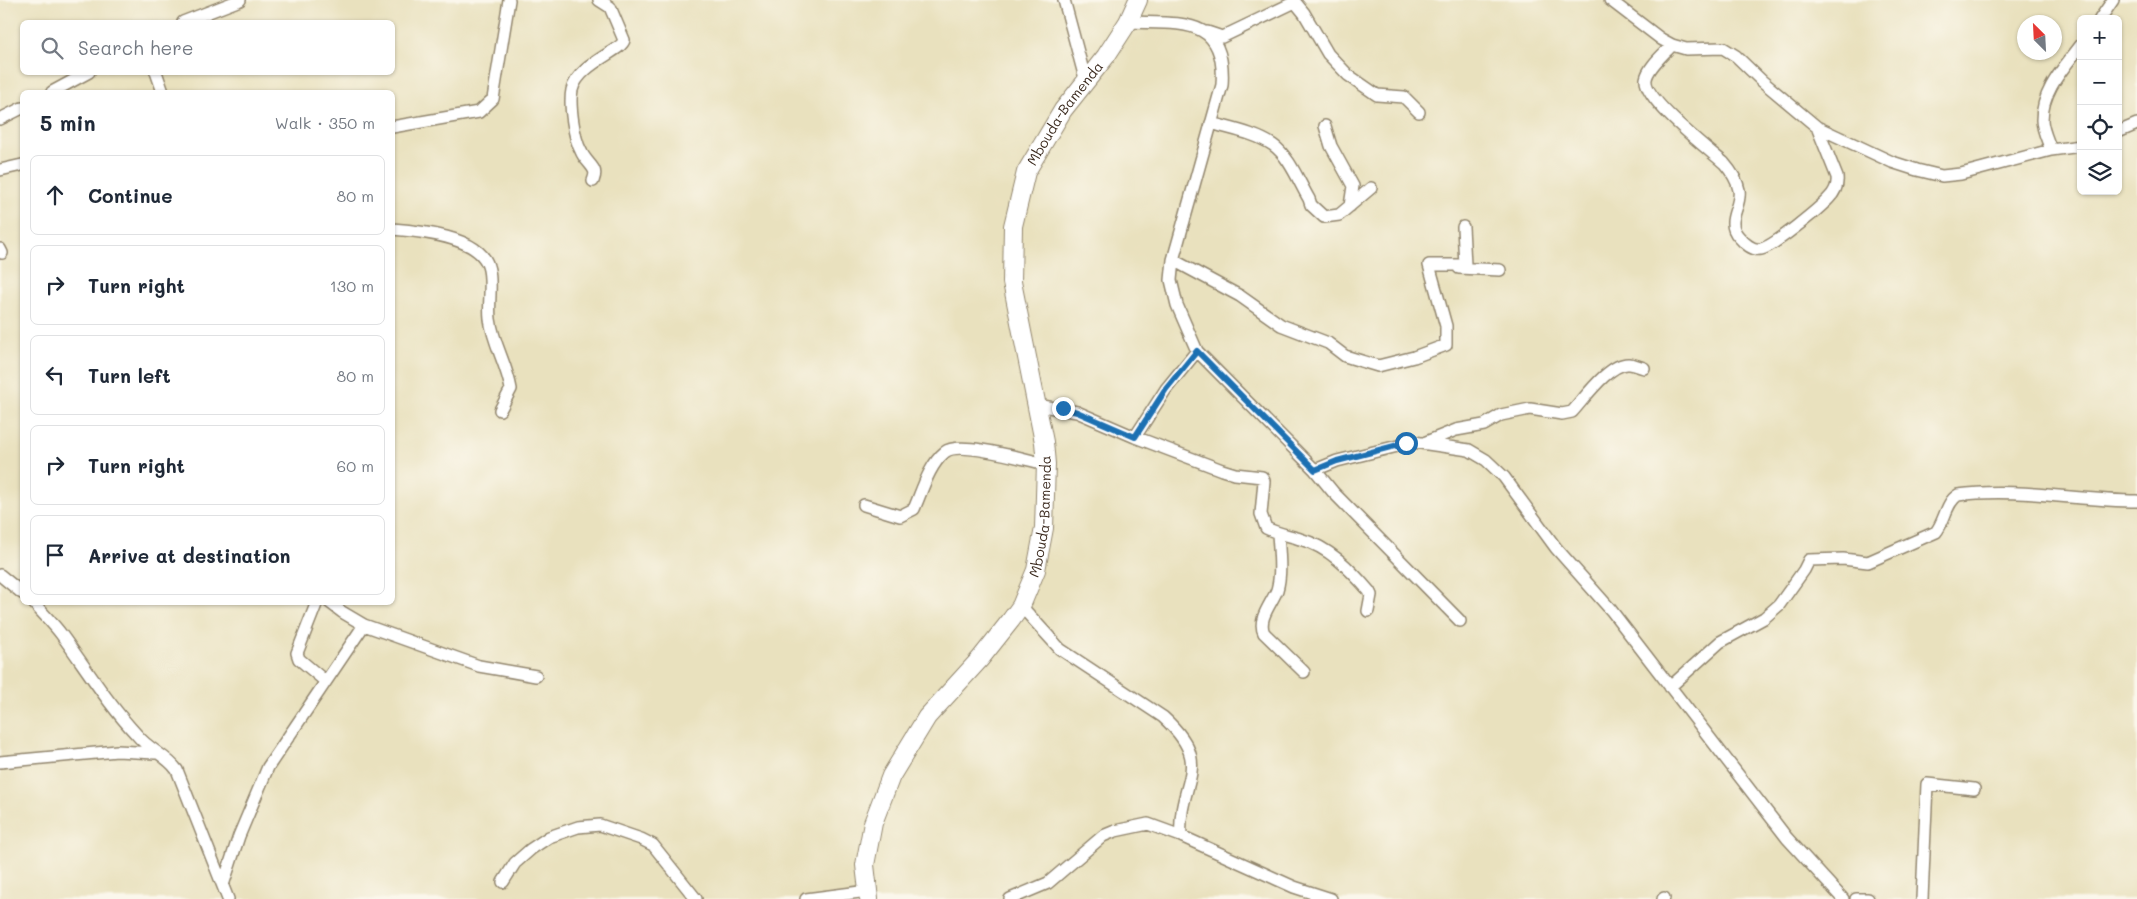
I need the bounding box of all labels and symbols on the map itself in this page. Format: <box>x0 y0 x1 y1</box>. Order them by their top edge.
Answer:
north arrow <box>2017 15 2062 60</box>
street label: Mbouda-Bamenda <box>1022 57 1107 169</box>
route end <box>1052 397 1075 420</box>
route start <box>1395 432 1418 455</box>
street label: Mbouda-Bamenda <box>1024 455 1055 580</box>

